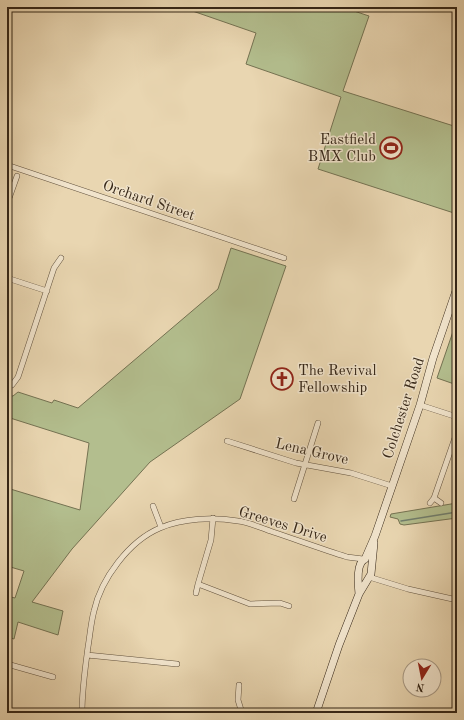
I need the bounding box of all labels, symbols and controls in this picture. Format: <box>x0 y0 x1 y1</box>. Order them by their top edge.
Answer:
place label: Eastfield BMX Club <box>308 133 376 165</box>
sports icon: Eastfield BMX Club <box>378 135 404 161</box>
street label: Orchard Street <box>100 179 197 224</box>
street label: Colchester Road <box>381 356 428 461</box>
place label: The Revival Fellowship <box>298 364 377 396</box>
church icon: The Revival Fellowship <box>269 366 295 392</box>
street label: Lena Grove <box>274 437 350 468</box>
street label: Greeves Drive <box>237 505 329 546</box>
north arrow <box>402 658 442 698</box>
text: N <box>415 680 426 693</box>

